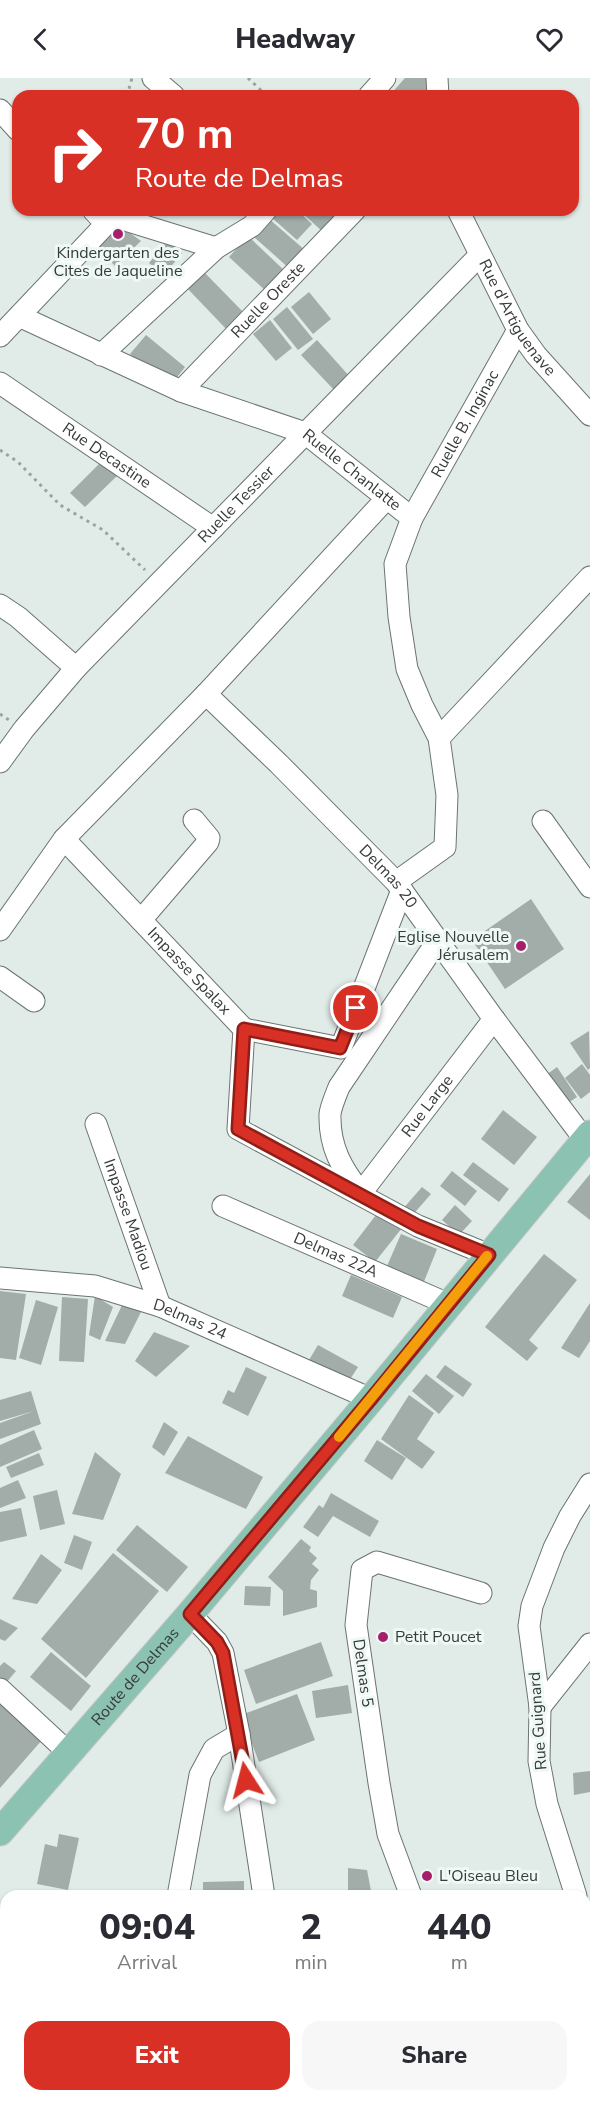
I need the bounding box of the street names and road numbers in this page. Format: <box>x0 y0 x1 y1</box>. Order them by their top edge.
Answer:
street label: Rue d'Artiguenave <box>473 255 561 381</box>
street label: Ruelle Oreste <box>226 257 310 343</box>
street label: Ruelle B. Inginac <box>426 366 504 482</box>
street label: Rue Decastine <box>58 417 155 494</box>
street label: Ruelle Chanlatte <box>298 424 406 516</box>
street label: Ruelle Tessier <box>193 460 279 548</box>
street label: Delmas 20 <box>354 840 422 913</box>
street label: Impasse Spalax <box>142 923 236 1020</box>
street label: Rue Large <box>396 1070 458 1142</box>
street label: Impasse Madiou <box>98 1156 158 1273</box>
street label: Delmas 22A <box>290 1227 382 1283</box>
street label: Delmas 24 <box>151 1294 231 1345</box>
street label: Route de Delmas <box>86 1623 184 1731</box>
street label: Delmas 5 <box>347 1637 379 1709</box>
street label: Rue Guignard <box>524 1671 552 1771</box>

